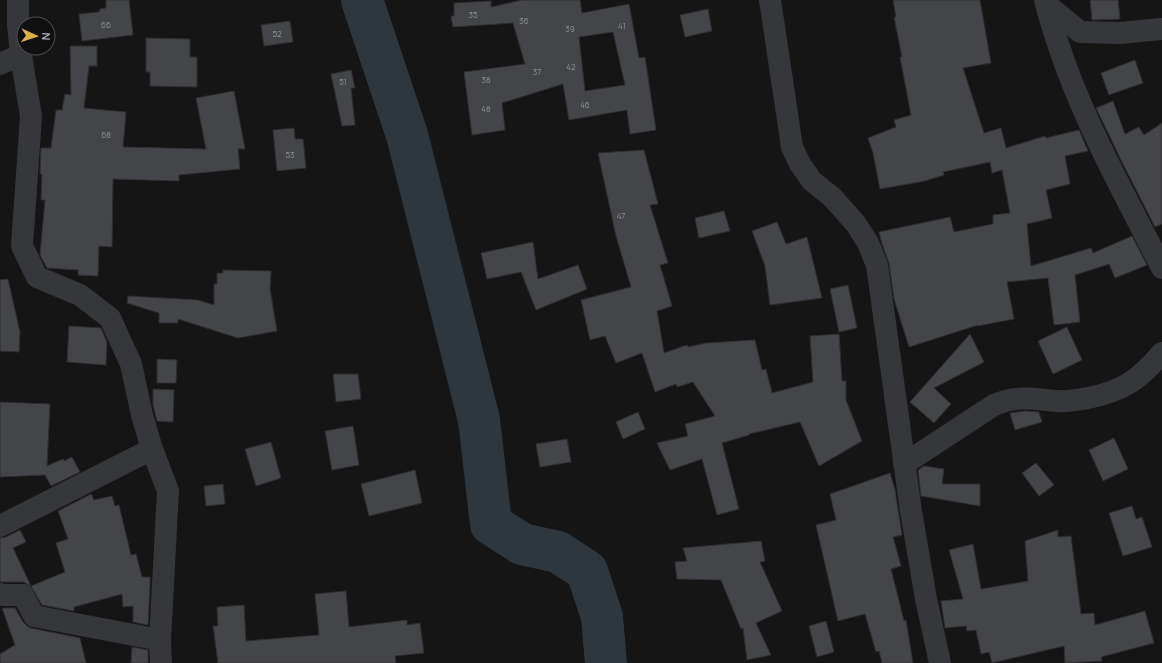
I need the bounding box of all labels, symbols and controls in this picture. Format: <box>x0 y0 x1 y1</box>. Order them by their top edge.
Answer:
house number: 35 <box>468 9 478 20</box>
house number: 36 <box>519 15 529 26</box>
north arrow <box>16 16 56 56</box>
house number: 66 <box>101 19 111 30</box>
house number: 41 <box>618 20 626 31</box>
house number: 39 <box>565 23 575 34</box>
house number: 52 <box>273 28 282 39</box>
text: N <box>39 32 54 41</box>
house number: 42 <box>566 61 576 72</box>
house number: 37 <box>533 66 541 77</box>
house number: 38 <box>481 74 491 85</box>
house number: 51 <box>339 76 347 87</box>
house number: 46 <box>580 99 590 110</box>
house number: 48 <box>481 103 491 114</box>
house number: 68 <box>101 129 111 140</box>
house number: 53 <box>285 149 295 160</box>
house number: 47 <box>617 210 625 221</box>

